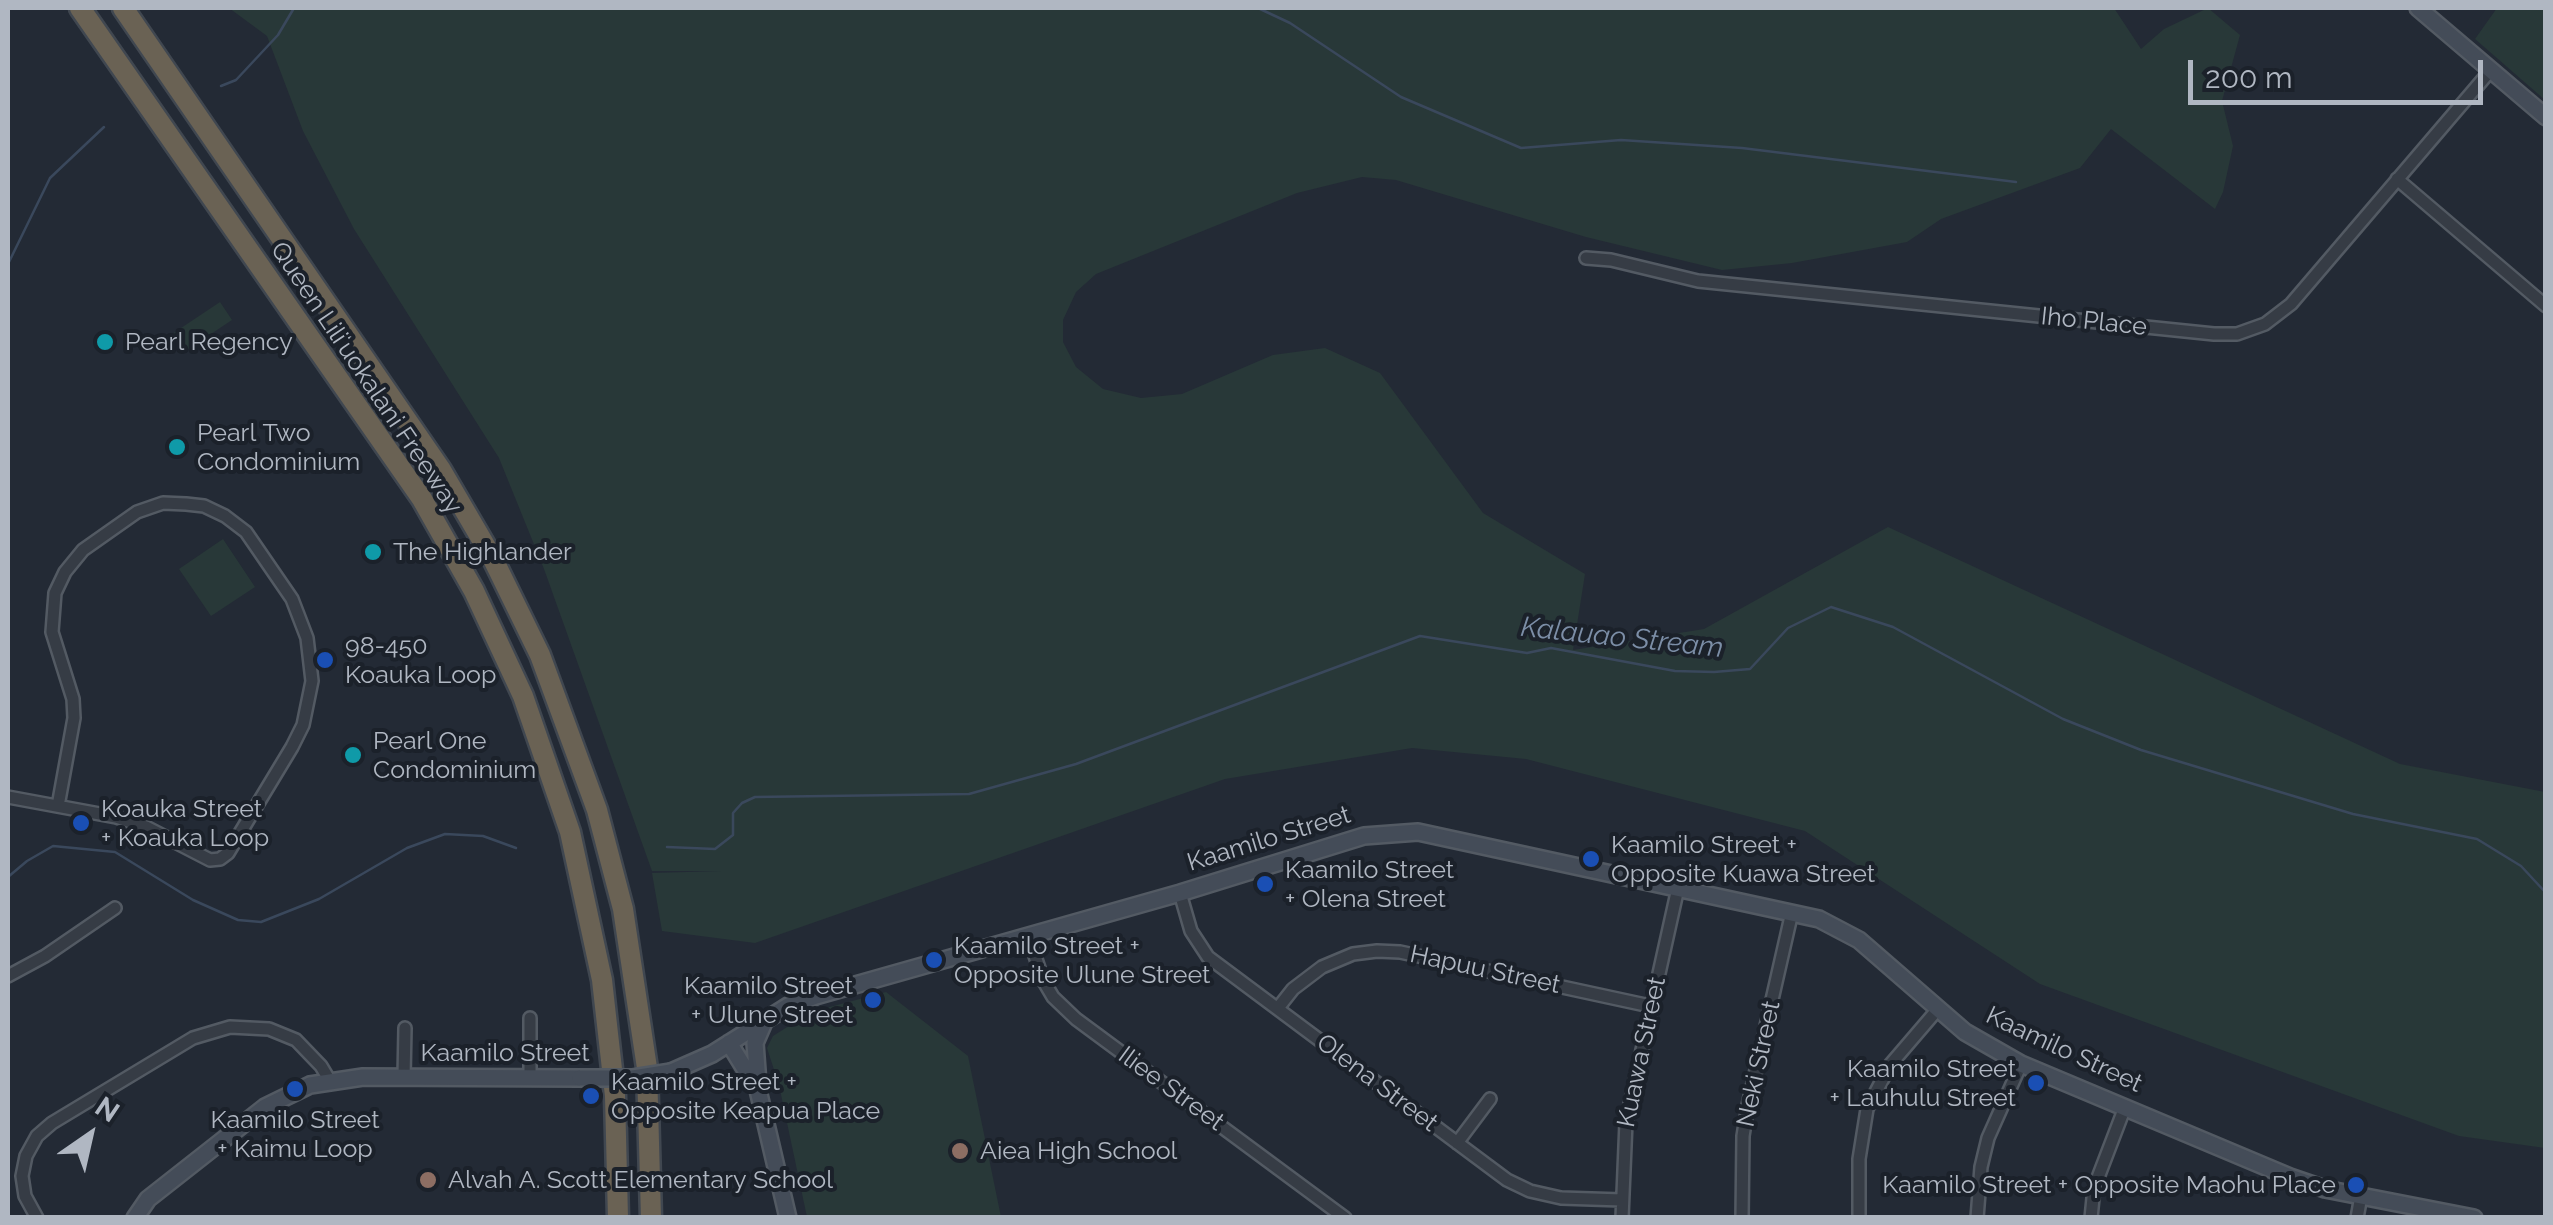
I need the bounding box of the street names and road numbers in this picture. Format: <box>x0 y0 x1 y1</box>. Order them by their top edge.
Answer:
street label: Queen Liliʻuokalani Freeway <box>264 236 468 520</box>
street label: Iho Place <box>2040 302 2148 342</box>
street label: Kaamilo Street <box>1184 800 1354 878</box>
street label: Hapuu Street <box>1407 939 1563 1001</box>
street label: Kuawa Street <box>1611 974 1673 1130</box>
street label: Neki Street <box>1731 998 1787 1130</box>
street label: Kaamilo Street <box>1981 1001 2147 1099</box>
street label: Olena Street <box>1310 1028 1444 1138</box>
street label: Kaamilo Street <box>420 1038 590 1068</box>
street label: Iliee Street <box>1112 1041 1230 1137</box>

